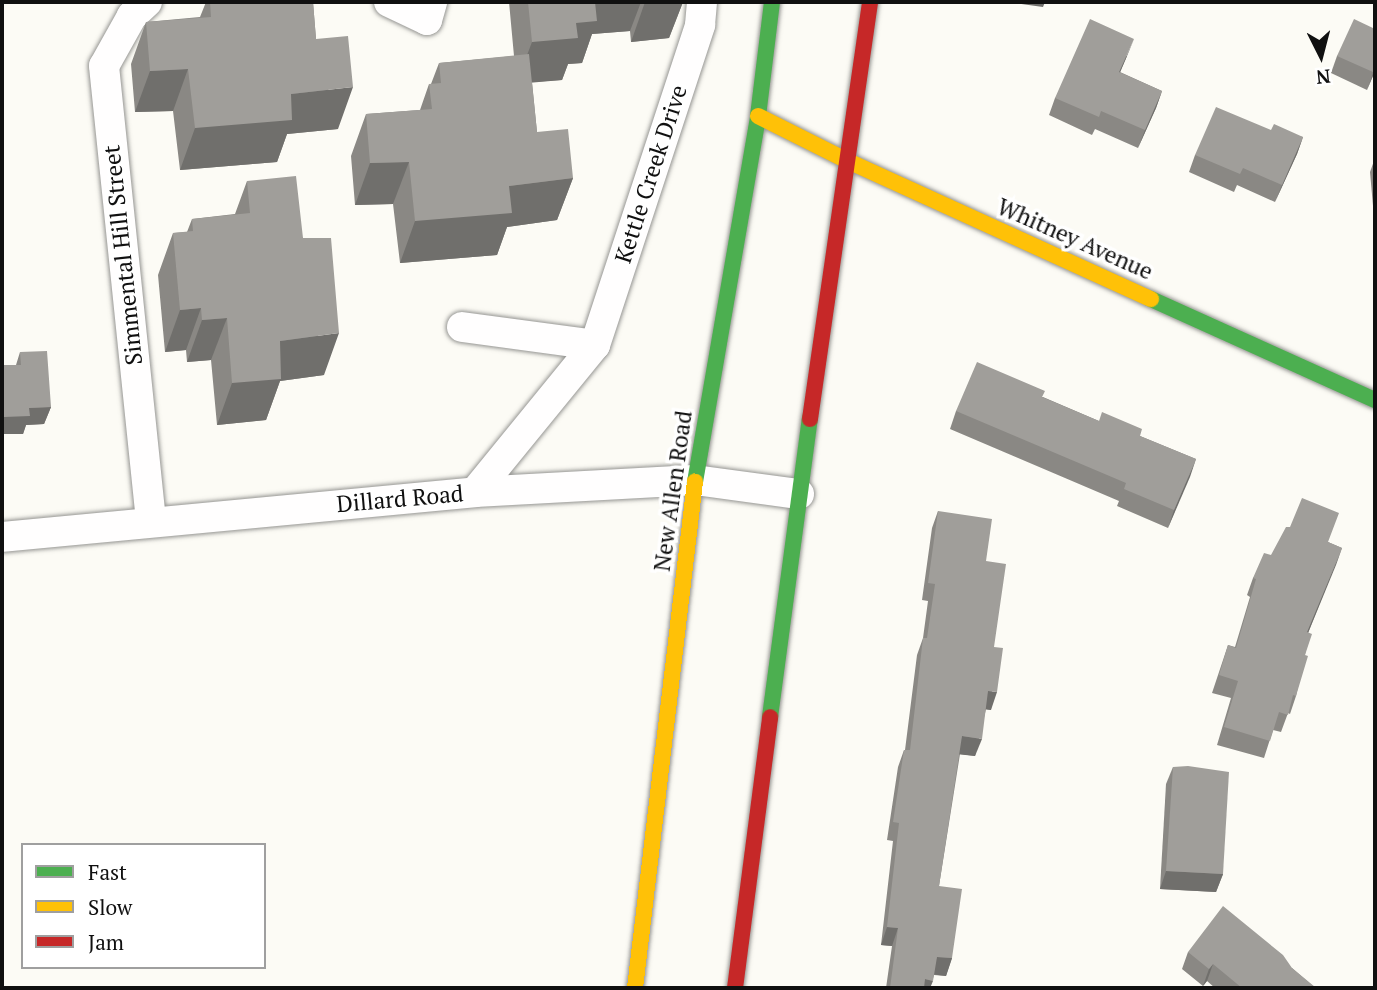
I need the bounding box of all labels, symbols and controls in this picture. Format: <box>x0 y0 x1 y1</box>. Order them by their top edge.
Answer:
north arrow <box>1286 21 1356 91</box>
text: N <box>1315 64 1332 91</box>
street label: Kettle Creek Drive <box>609 82 693 266</box>
street label: Simmental Hill Street <box>98 144 148 366</box>
street label: Whitney Avenue <box>993 192 1157 286</box>
street label: New Allen Road <box>648 409 698 573</box>
street label: Dillard Road <box>335 480 465 518</box>
legend <box>21 843 266 969</box>
text: Fast <box>88 858 127 886</box>
text: Slow <box>88 893 132 921</box>
text: Jam <box>88 928 124 956</box>

